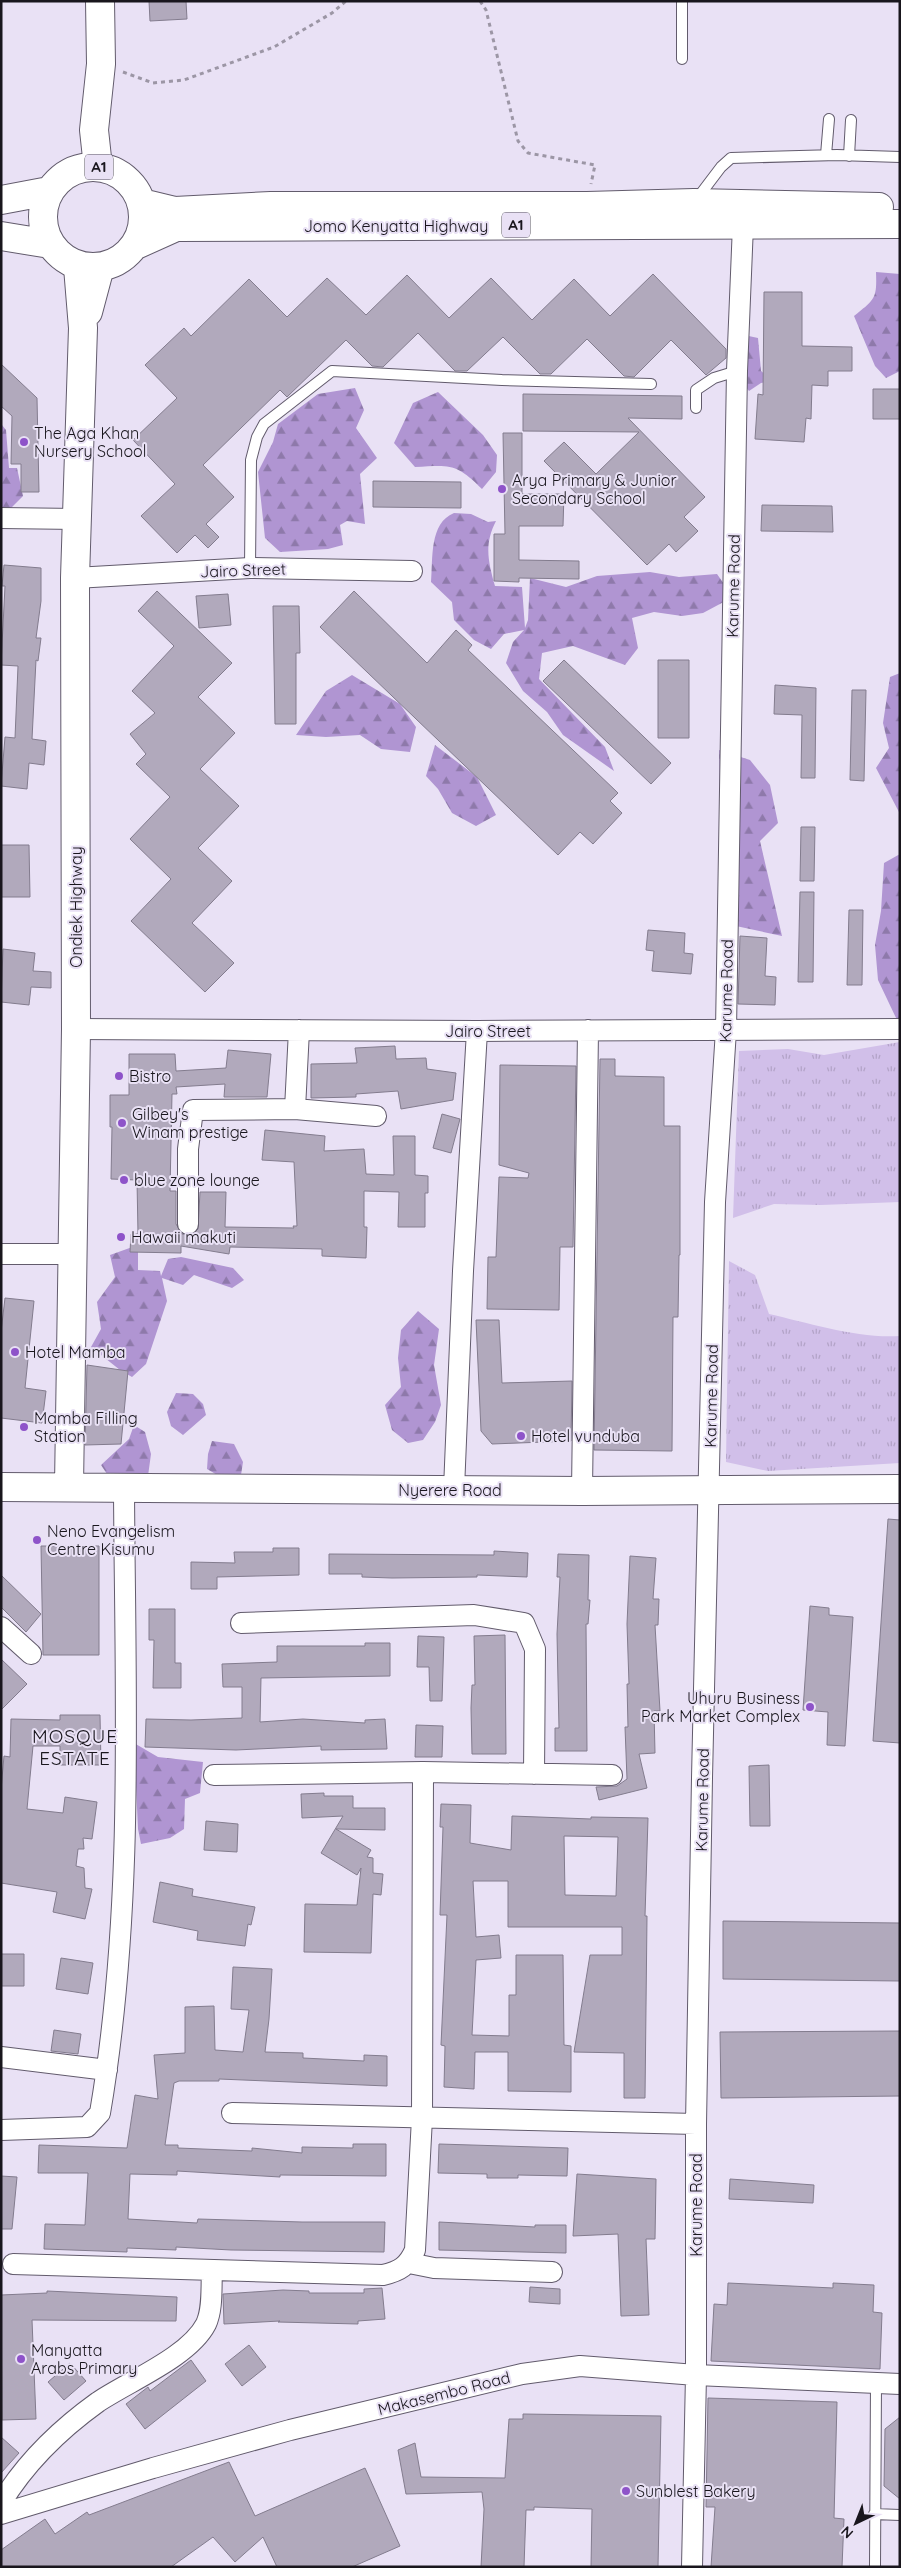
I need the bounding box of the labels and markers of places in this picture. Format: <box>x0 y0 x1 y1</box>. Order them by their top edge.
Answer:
place label: The Aga Khan Nursery School <box>34 423 146 461</box>
marker: The Aga Khan Nursery School <box>18 436 30 448</box>
place label: Arya Primary & Junior Secondary School <box>512 470 677 508</box>
marker: Arya Primary & Junior Secondary School <box>496 483 508 495</box>
place label: Bistro <box>129 1066 171 1086</box>
marker: Bistro <box>113 1070 125 1082</box>
place label: Gilbey's Winam prestige <box>132 1104 248 1142</box>
marker: Gilbey's Winam prestige <box>116 1117 128 1129</box>
place label: blue zone lounge <box>134 1170 260 1190</box>
marker: blue zone lounge <box>118 1174 130 1186</box>
place label: Hawaii makuti <box>131 1227 236 1247</box>
marker: Hawaii makuti <box>115 1231 127 1243</box>
place label: Hotel Mamba <box>25 1342 126 1362</box>
marker: Hotel Mamba <box>9 1346 21 1358</box>
place label: Mamba Filling Station <box>34 1408 138 1446</box>
marker: Mamba Filling Station <box>18 1421 30 1433</box>
place label: Hotel vunduba <box>531 1426 640 1446</box>
marker: Hotel vunduba <box>515 1430 527 1442</box>
place label: Neno Evangelism Centre Kisumu <box>47 1521 175 1559</box>
marker: Neno Evangelism Centre Kisumu <box>31 1534 43 1546</box>
place label: Uhuru Business Park Market Complex <box>641 1688 800 1726</box>
marker: Uhuru Business Park Market Complex <box>804 1701 816 1713</box>
place label: Manyatta Arabs Primary <box>31 2340 137 2378</box>
marker: Manyatta Arabs Primary <box>15 2353 27 2365</box>
place label: Sunblest Bakery <box>636 2481 756 2501</box>
marker: Sunblest Bakery <box>620 2485 632 2497</box>

